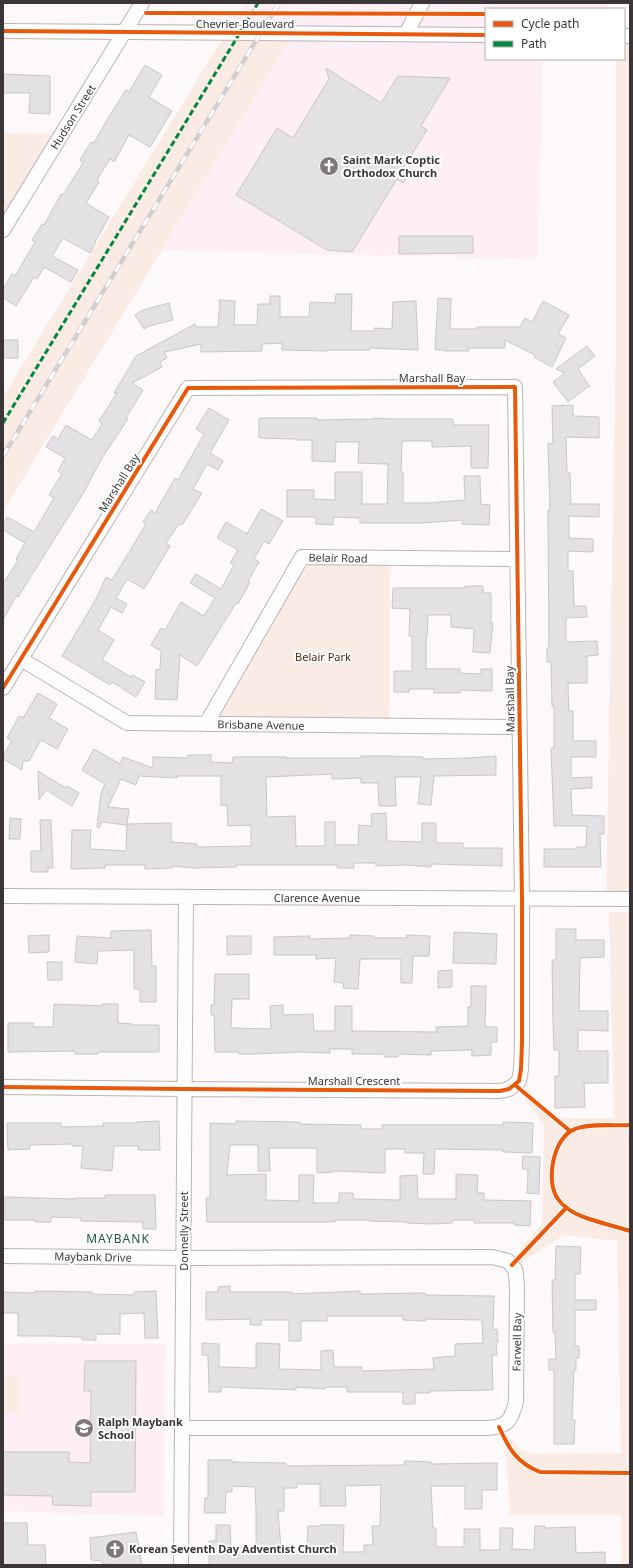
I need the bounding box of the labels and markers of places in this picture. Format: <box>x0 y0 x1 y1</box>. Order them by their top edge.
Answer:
place label: Saint Mark Coptic Orthodox Church <box>343 152 440 180</box>
church icon: Saint Mark Coptic Orthodox Church <box>318 155 340 177</box>
place label: Ralph Maybank School <box>98 1414 183 1442</box>
school or university icon: Ralph Maybank School <box>73 1417 95 1439</box>
church icon: Korean Seventh Day Adventist Church <box>104 1538 126 1560</box>
place label: Korean Seventh Day Adventist Church <box>129 1541 337 1556</box>

